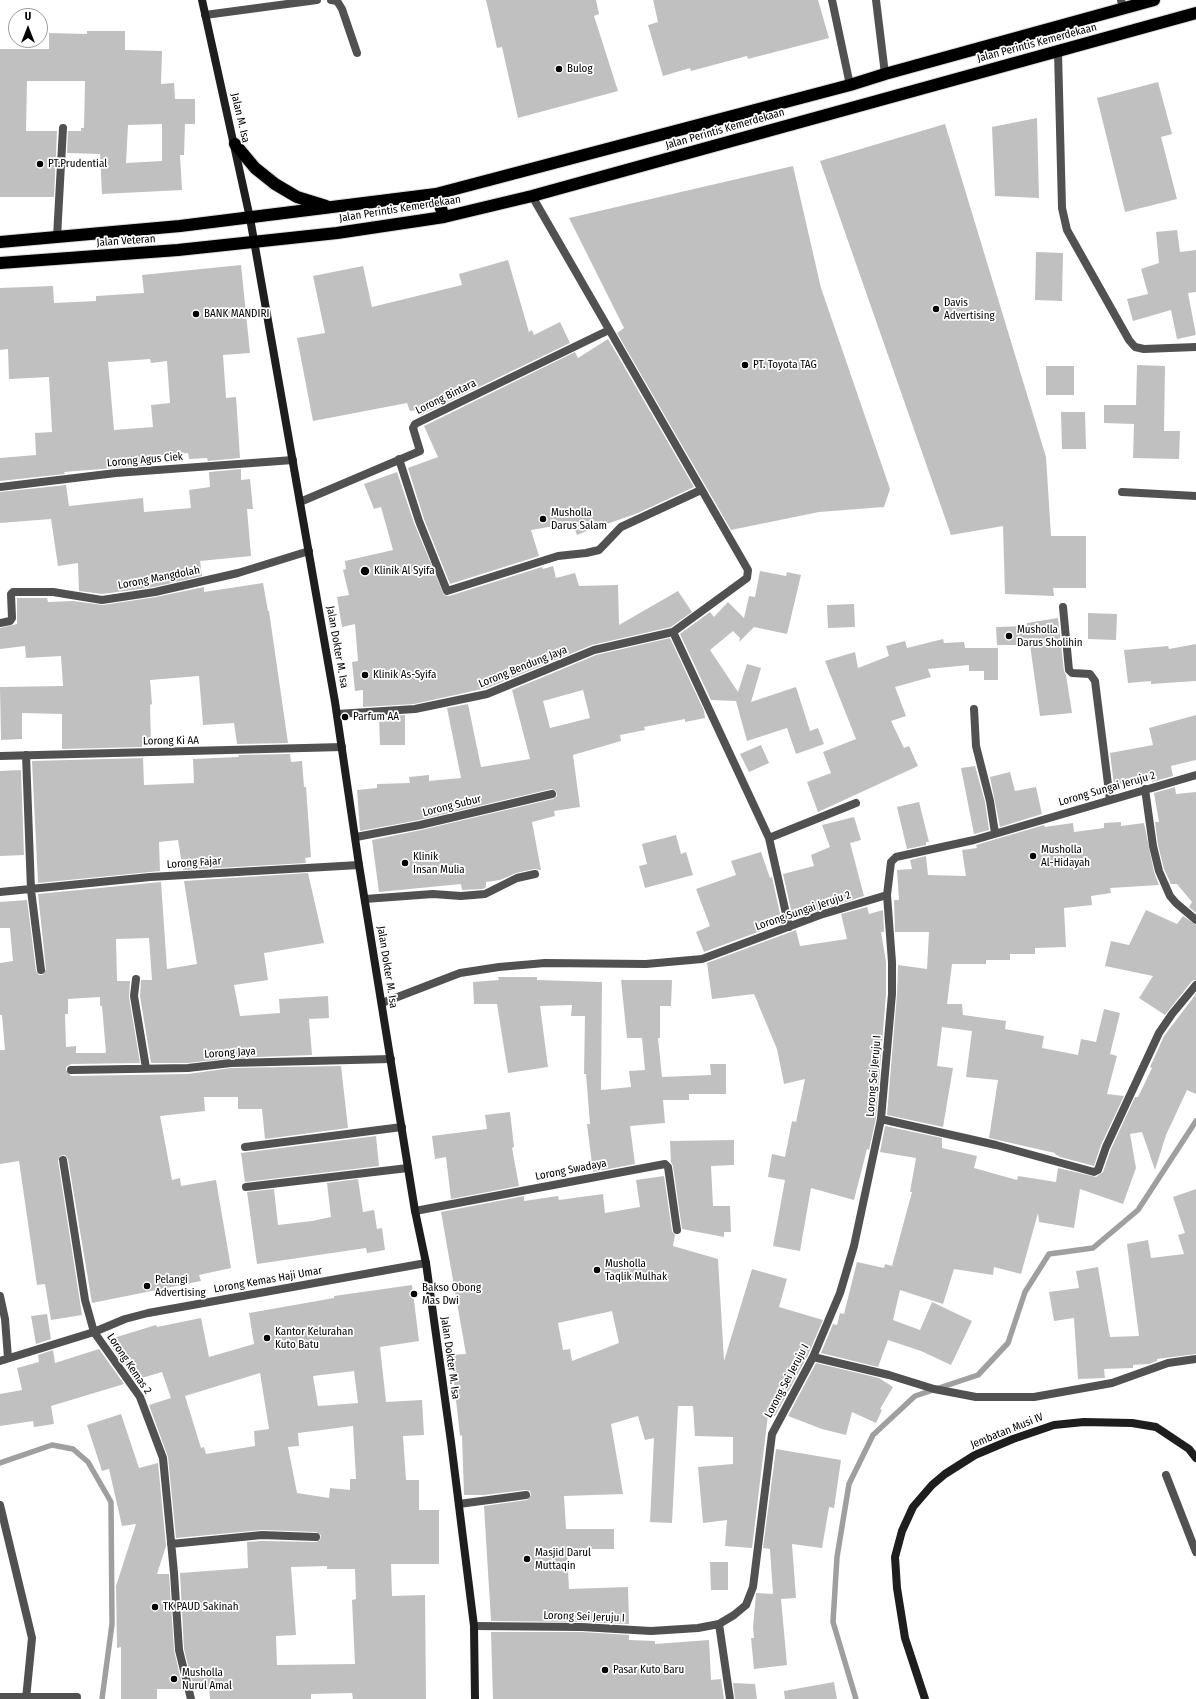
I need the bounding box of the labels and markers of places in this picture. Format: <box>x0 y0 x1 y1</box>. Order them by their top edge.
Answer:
place label: Bulog <box>567 62 593 76</box>
marker: Bulog <box>554 64 564 74</box>
place label: PT.Prudential <box>48 157 107 171</box>
marker: PT.Prudential <box>35 159 45 169</box>
place label: Davis Advertising <box>944 296 995 322</box>
marker: Davis Advertising <box>931 304 941 314</box>
place label: BANK MANDIRI <box>204 307 269 321</box>
marker: BANK MANDIRI <box>191 309 201 319</box>
place label: PT. Toyota TAG <box>753 358 817 372</box>
marker: PT. Toyota TAG <box>740 360 750 370</box>
place label: Musholla Darus Salam <box>551 506 607 532</box>
marker: Musholla Darus Salam <box>538 514 548 524</box>
place label: Klinik Al Syifa <box>374 564 435 578</box>
marker: Klinik Al Syifa <box>359 565 371 577</box>
place label: Musholla Darus Sholihin <box>1017 623 1083 649</box>
marker: Musholla Darus Sholihin <box>1004 631 1014 641</box>
place label: Klinik As-Syifa <box>373 668 436 682</box>
marker: Klinik As-Syifa <box>360 670 370 680</box>
place label: Parfum AA <box>353 710 399 724</box>
marker: Parfum AA <box>340 712 350 722</box>
place label: Musholla Al-Hidayah <box>1041 843 1090 869</box>
place label: Klinik Insan Mulia <box>413 850 465 876</box>
marker: Musholla Al-Hidayah <box>1028 851 1038 861</box>
marker: Klinik Insan Mulia <box>400 858 410 868</box>
place label: Musholla Taqlik Mulhak <box>605 1257 667 1283</box>
marker: Musholla Taqlik Mulhak <box>592 1265 602 1275</box>
place label: Pelangi Advertising <box>155 1273 206 1299</box>
marker: Pelangi Advertising <box>142 1281 152 1291</box>
place label: Bakso Obong Mas Dwi <box>422 1281 481 1307</box>
marker: Bakso Obong Mas Dwi <box>409 1289 419 1299</box>
place label: Kantor Kelurahan Kuto Batu <box>275 1325 353 1351</box>
marker: Kantor Kelurahan Kuto Batu <box>262 1333 272 1343</box>
place label: Masjid Darul Muttaqin <box>535 1546 591 1572</box>
marker: Masjid Darul Muttaqin <box>522 1554 532 1564</box>
place label: TK PAUD Sakinah <box>163 1600 238 1614</box>
marker: TK PAUD Sakinah <box>150 1602 160 1612</box>
place label: Pasar Kuto Baru <box>613 1663 684 1677</box>
marker: Pasar Kuto Baru <box>600 1665 610 1675</box>
place label: Musholla Nurul Amal <box>182 1666 232 1692</box>
marker: Musholla Nurul Amal <box>169 1674 179 1684</box>

